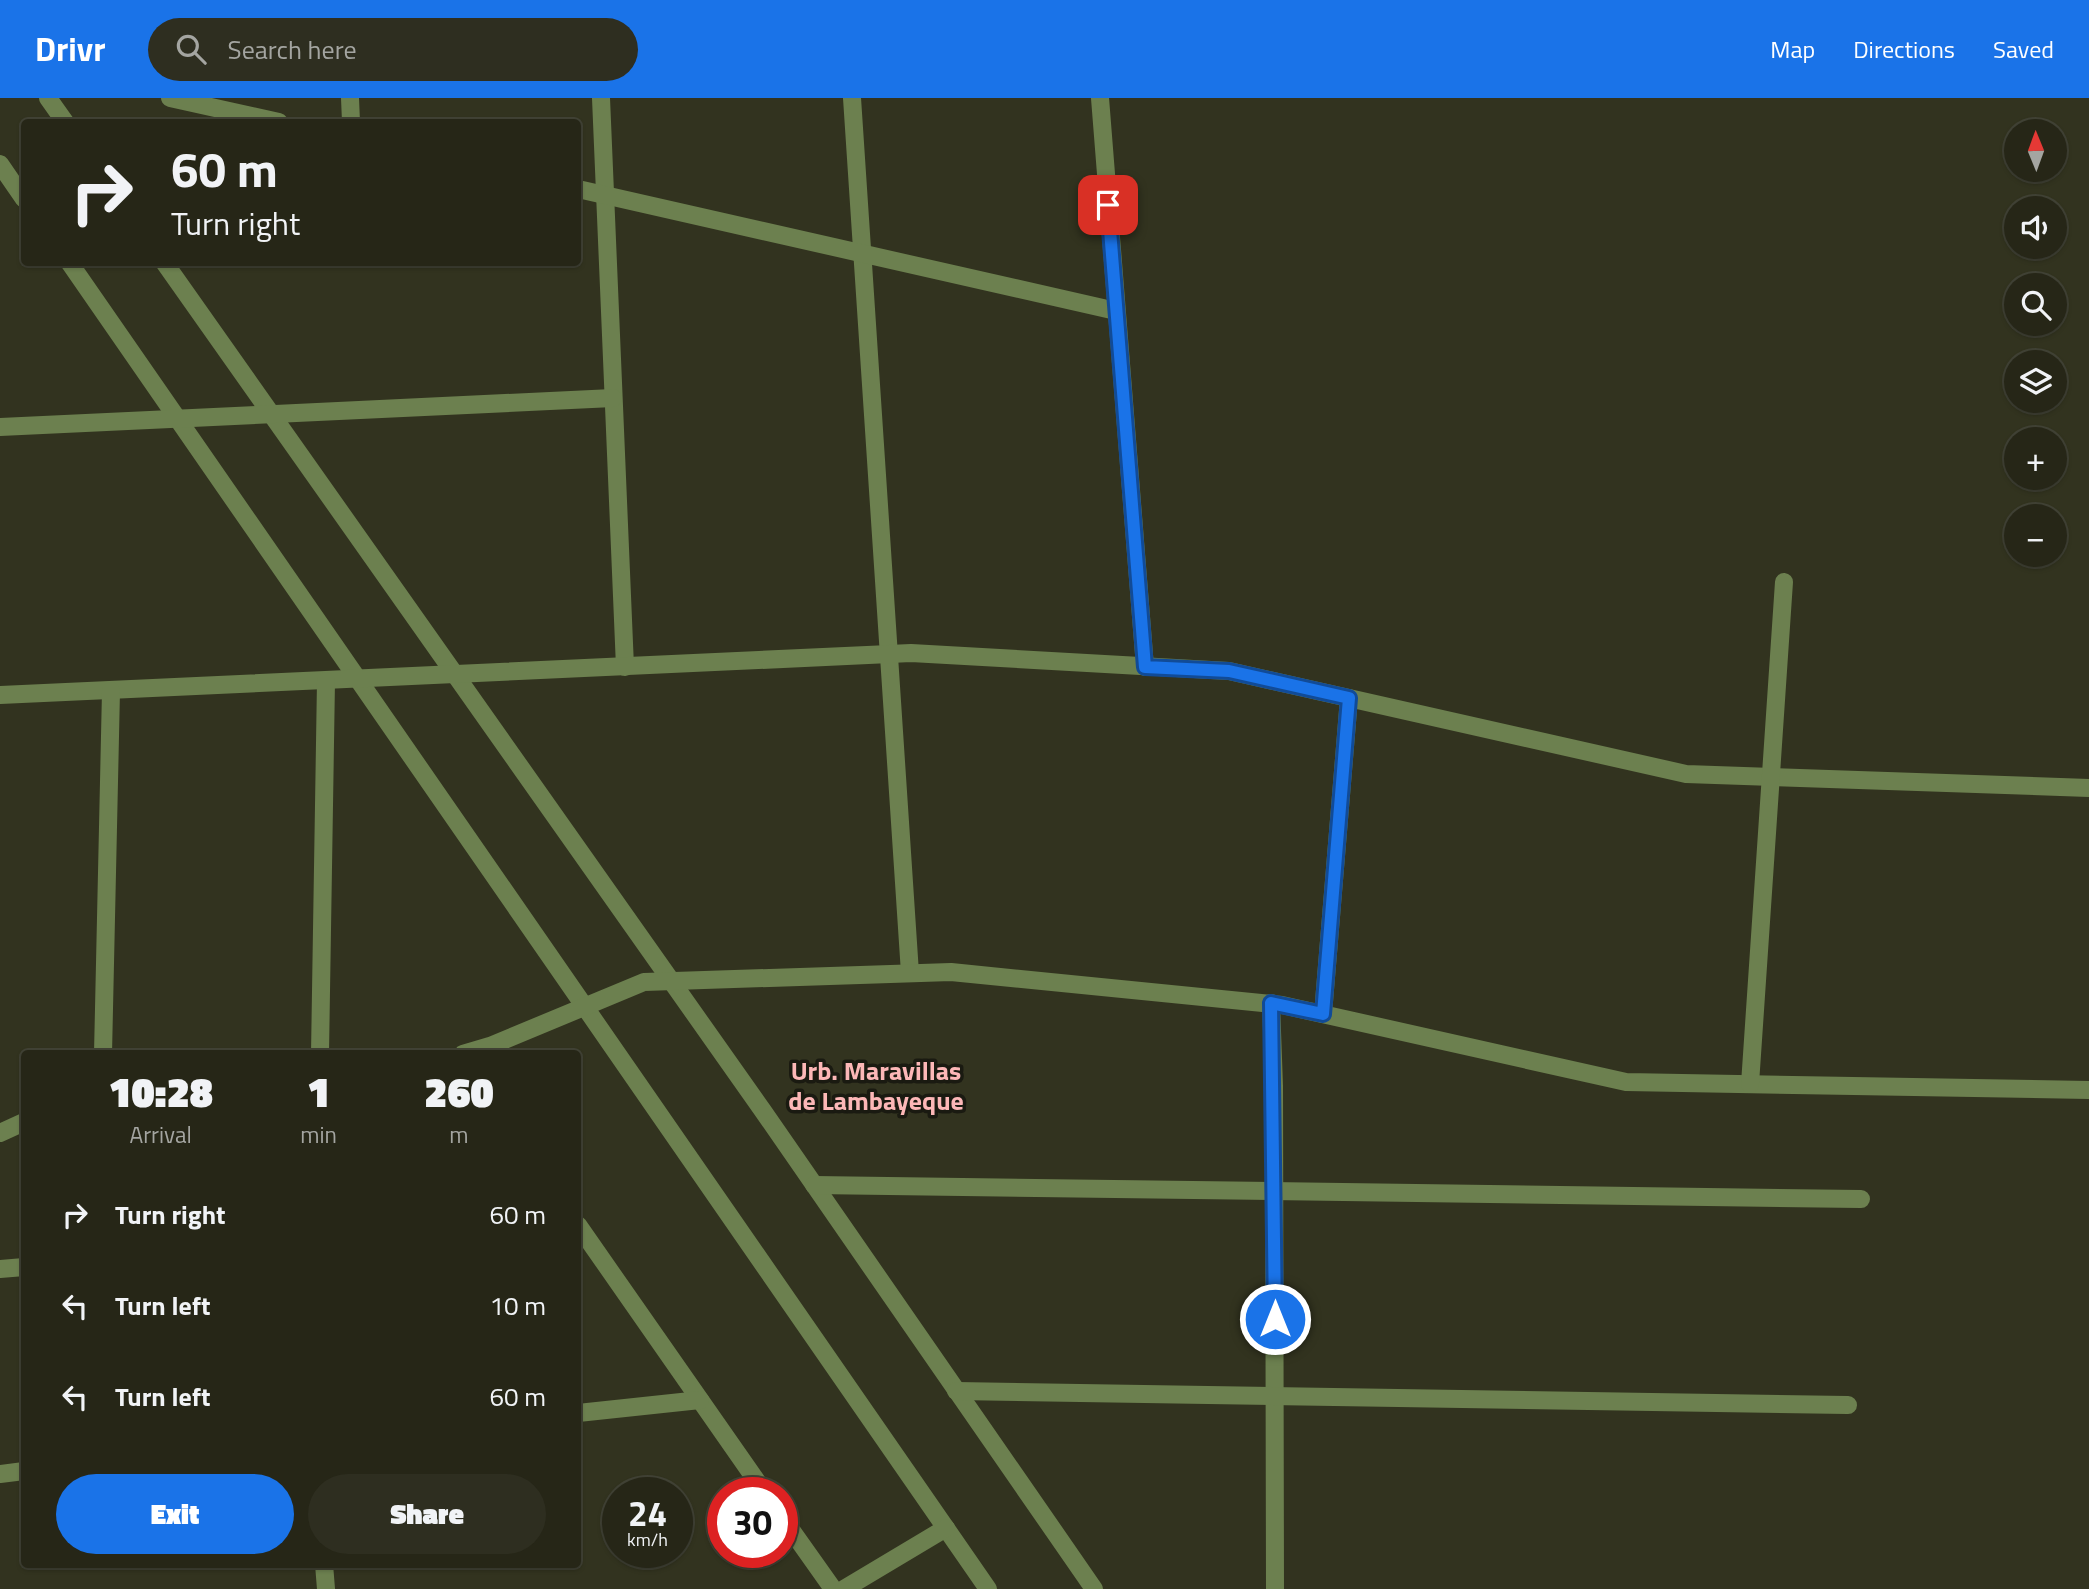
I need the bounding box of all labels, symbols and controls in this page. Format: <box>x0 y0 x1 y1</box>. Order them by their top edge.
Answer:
search box <box>148 18 638 81</box>
text: Drivr <box>35 24 106 74</box>
icon: search <box>172 30 210 68</box>
text: Search here <box>228 30 357 69</box>
text: Map <box>1770 31 1815 67</box>
text: Directions <box>1853 31 1955 67</box>
text: Saved <box>1993 31 2054 67</box>
north arrow <box>2004 119 2067 182</box>
map controls <box>2004 119 2067 567</box>
text: 60 m <box>171 131 278 206</box>
icon: right <box>56 147 147 238</box>
pin <box>1078 175 1138 235</box>
icon: arrive <box>1089 186 1127 224</box>
button: sound <box>2004 196 2067 259</box>
text: Turn right <box>171 199 300 247</box>
button: search <box>2004 273 2067 336</box>
button: layers <box>2004 350 2067 413</box>
button: + <box>2004 427 2067 490</box>
button: − <box>2004 504 2067 567</box>
district label: Urb. Maravillas de Lambayeque <box>788 1051 964 1120</box>
text: 10:28 <box>108 1059 213 1123</box>
text: 1 <box>307 1059 330 1123</box>
text: 260 <box>424 1059 494 1123</box>
text: Arrival <box>129 1117 192 1152</box>
text: min <box>300 1117 337 1152</box>
text: m <box>449 1117 469 1152</box>
text: Turn right <box>115 1195 226 1234</box>
text: 60 m <box>489 1195 546 1234</box>
icon: right <box>56 1196 94 1234</box>
position arrow <box>1238 1282 1312 1356</box>
text: Turn left <box>115 1286 210 1325</box>
text: 10 m <box>489 1286 546 1325</box>
icon: left <box>56 1287 94 1325</box>
text: Turn left <box>115 1377 210 1416</box>
text: 60 m <box>489 1377 546 1416</box>
icon: left <box>56 1378 94 1416</box>
button: Exit <box>56 1474 294 1554</box>
button: Share <box>308 1474 546 1554</box>
speed limit sign: 30 <box>707 1477 798 1568</box>
text: 24 <box>628 1486 667 1540</box>
text: km/h <box>627 1526 668 1553</box>

